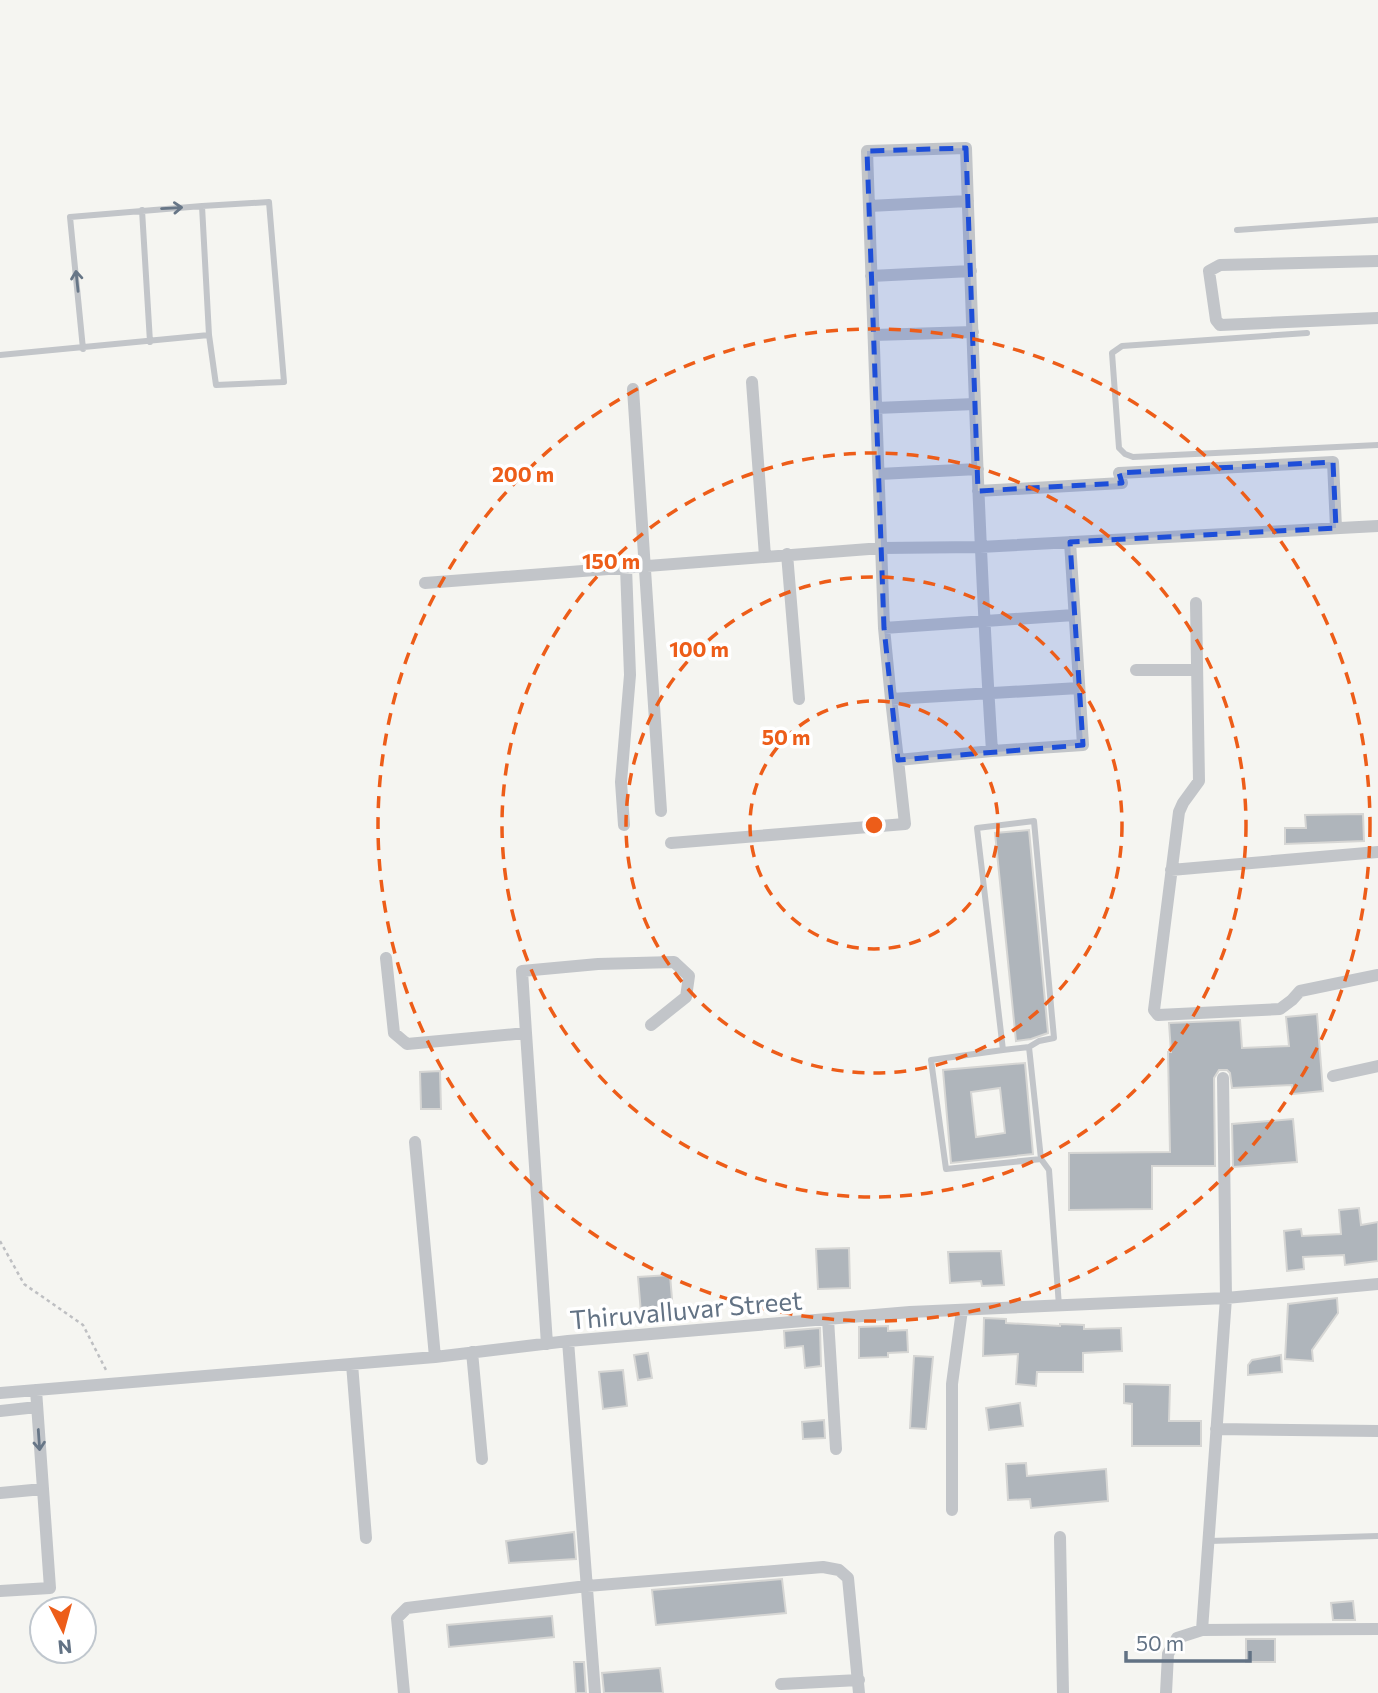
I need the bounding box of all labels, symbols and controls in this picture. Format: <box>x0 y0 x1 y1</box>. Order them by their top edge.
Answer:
one-way arrow <box>160 201 183 214</box>
one-way arrow <box>70 270 83 292</box>
text: 200 m <box>492 461 554 486</box>
text: 150 m <box>582 548 640 573</box>
text: 100 m <box>669 636 729 661</box>
text: 50 m <box>762 724 810 749</box>
centre of rings <box>862 813 886 837</box>
street label: Thiruvalluvar Street <box>569 1283 803 1335</box>
one-way arrow <box>33 1428 46 1451</box>
north arrow <box>28 1595 98 1665</box>
scale bar <box>1126 1620 1250 1664</box>
text: 50 m <box>1136 1630 1184 1655</box>
text: N <box>57 1635 73 1660</box>

